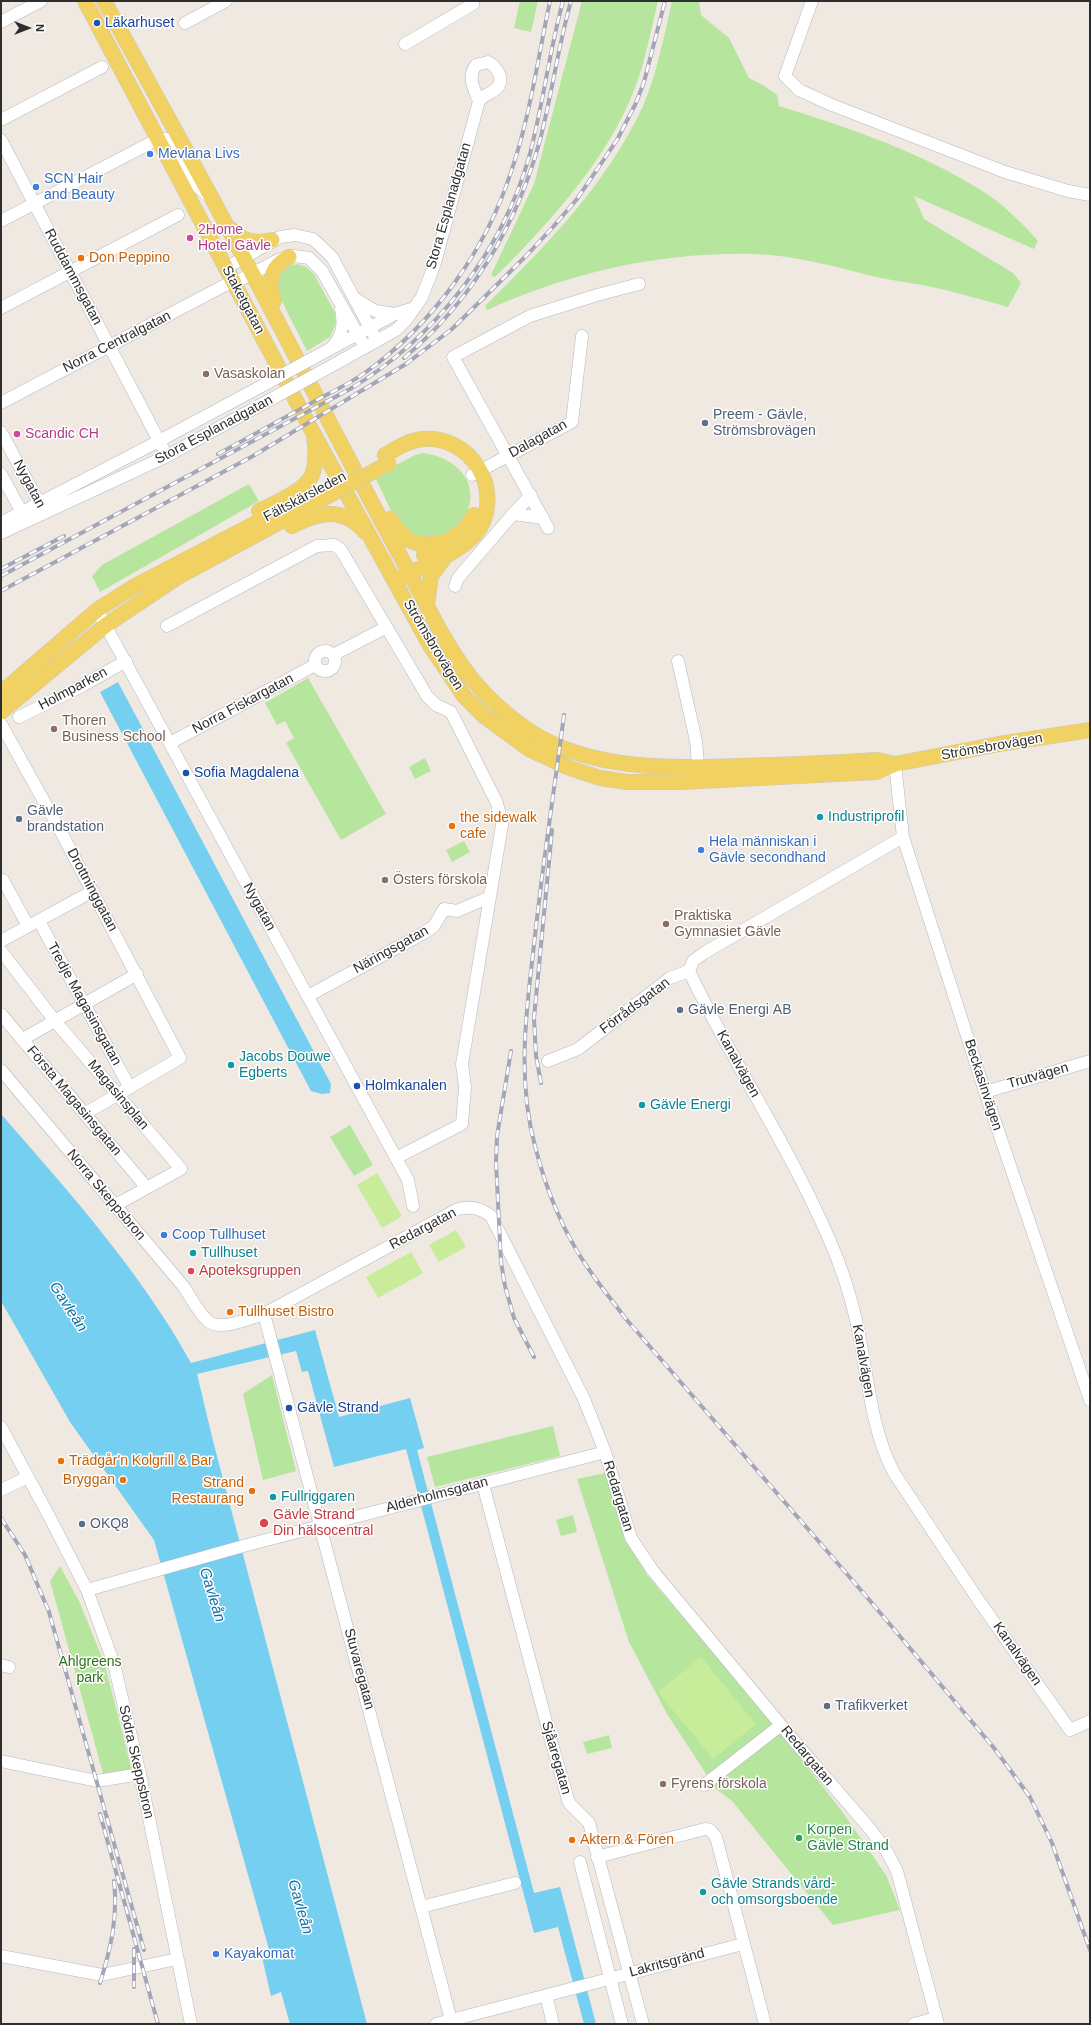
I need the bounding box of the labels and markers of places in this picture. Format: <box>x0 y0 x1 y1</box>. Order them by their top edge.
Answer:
place label: Läkarhuset <box>105 15 174 31</box>
marker: Läkarhuset <box>92 18 102 28</box>
place label: Mevlana Livs <box>158 146 240 162</box>
marker: Mevlana Livs <box>145 149 155 159</box>
place label: SCN Hair and Beauty <box>44 171 115 204</box>
marker: SCN Hair and Beauty <box>31 182 41 192</box>
place label: 2Home Hotel Gävle <box>198 222 271 254</box>
marker: 2Home Hotel Gävle <box>185 233 195 243</box>
place label: Don Peppino <box>89 250 170 266</box>
marker: Don Peppino <box>76 253 86 263</box>
place label: Vasaskolan <box>214 366 285 382</box>
marker: Vasaskolan <box>201 369 211 379</box>
place label: Preem - Gävle, Strömsbrovägen <box>713 407 816 440</box>
marker: Preem - Gävle, Strömsbrovägen <box>700 418 710 428</box>
place label: Scandic CH <box>25 426 99 442</box>
marker: Scandic CH <box>12 429 22 439</box>
place label: Thoren Business School <box>62 713 166 746</box>
marker: Thoren Business School <box>49 724 59 734</box>
place label: Sofia Magdalena <box>194 765 299 781</box>
marker: Sofia Magdalena <box>181 768 191 778</box>
place label: Gävle brandstation <box>27 803 104 836</box>
place label: Industriprofil <box>828 809 904 825</box>
place label: the sidewalk cafe <box>460 810 537 842</box>
marker: Industriprofil <box>815 812 825 822</box>
marker: Gävle brandstation <box>14 814 24 824</box>
marker: the sidewalk cafe <box>447 821 457 831</box>
place label: Hela människan i Gävle secondhand <box>709 834 826 866</box>
marker: Hela människan i Gävle secondhand <box>696 845 706 855</box>
place label: Östers förskola <box>393 872 487 888</box>
marker: Östers förskola <box>380 875 390 885</box>
place label: Praktiska Gymnasiet Gävle <box>674 908 781 940</box>
marker: Praktiska Gymnasiet Gävle <box>661 919 671 929</box>
place label: Gävle Energi AB <box>688 1002 791 1018</box>
marker: Gävle Energi AB <box>675 1005 685 1015</box>
place label: Jacobs Douwe Egberts <box>239 1049 331 1082</box>
marker: Jacobs Douwe Egberts <box>226 1060 236 1070</box>
place label: Holmkanalen <box>365 1078 447 1094</box>
marker: Holmkanalen <box>352 1081 362 1091</box>
place label: Gävle Energi <box>650 1097 731 1113</box>
marker: Gävle Energi <box>637 1100 647 1110</box>
place label: Coop Tullhuset <box>172 1227 266 1243</box>
marker: Coop Tullhuset <box>159 1230 169 1240</box>
place label: Tullhuset <box>201 1245 257 1261</box>
marker: Tullhuset <box>188 1248 198 1258</box>
place label: Apoteksgruppen <box>199 1263 301 1279</box>
marker: Apoteksgruppen <box>186 1266 196 1276</box>
place label: Tullhuset Bistro <box>238 1304 334 1320</box>
marker: Tullhuset Bistro <box>225 1307 235 1317</box>
place label: Gävle Strand <box>297 1400 379 1416</box>
marker: Gävle Strand <box>284 1403 294 1413</box>
place label: Trädgår'n Kolgrill & Bar <box>69 1453 213 1469</box>
marker: Trädgår'n Kolgrill & Bar <box>56 1456 66 1466</box>
place label: Bryggan <box>63 1472 115 1488</box>
marker: Bryggan <box>118 1475 128 1485</box>
place label: Strand Restaurang <box>172 1475 244 1508</box>
marker: Strand Restaurang <box>247 1486 257 1496</box>
place label: Fullriggaren <box>281 1489 355 1505</box>
marker: Fullriggaren <box>268 1492 278 1502</box>
place label: Gävle Strand Din hälsocentral <box>273 1507 373 1540</box>
place label: OKQ8 <box>90 1516 129 1532</box>
marker: Gävle Strand Din hälsocentral <box>258 1517 270 1529</box>
marker: OKQ8 <box>77 1519 87 1529</box>
place label: Trafikverket <box>835 1698 908 1714</box>
marker: Trafikverket <box>822 1701 832 1711</box>
place label: Fyrens förskola <box>671 1776 767 1792</box>
marker: Fyrens förskola <box>658 1779 668 1789</box>
place label: Korpen Gävle Strand <box>807 1822 889 1854</box>
place label: Aktern & Fören <box>580 1832 674 1848</box>
marker: Korpen Gävle Strand <box>794 1833 804 1843</box>
marker: Aktern & Fören <box>567 1835 577 1845</box>
place label: Gävle Strands vård- och omsorgsboende <box>711 1876 838 1908</box>
marker: Gävle Strands vård- och omsorgsboende <box>698 1887 708 1897</box>
place label: Kayakomat <box>224 1946 294 1962</box>
marker: Kayakomat <box>211 1949 221 1959</box>

